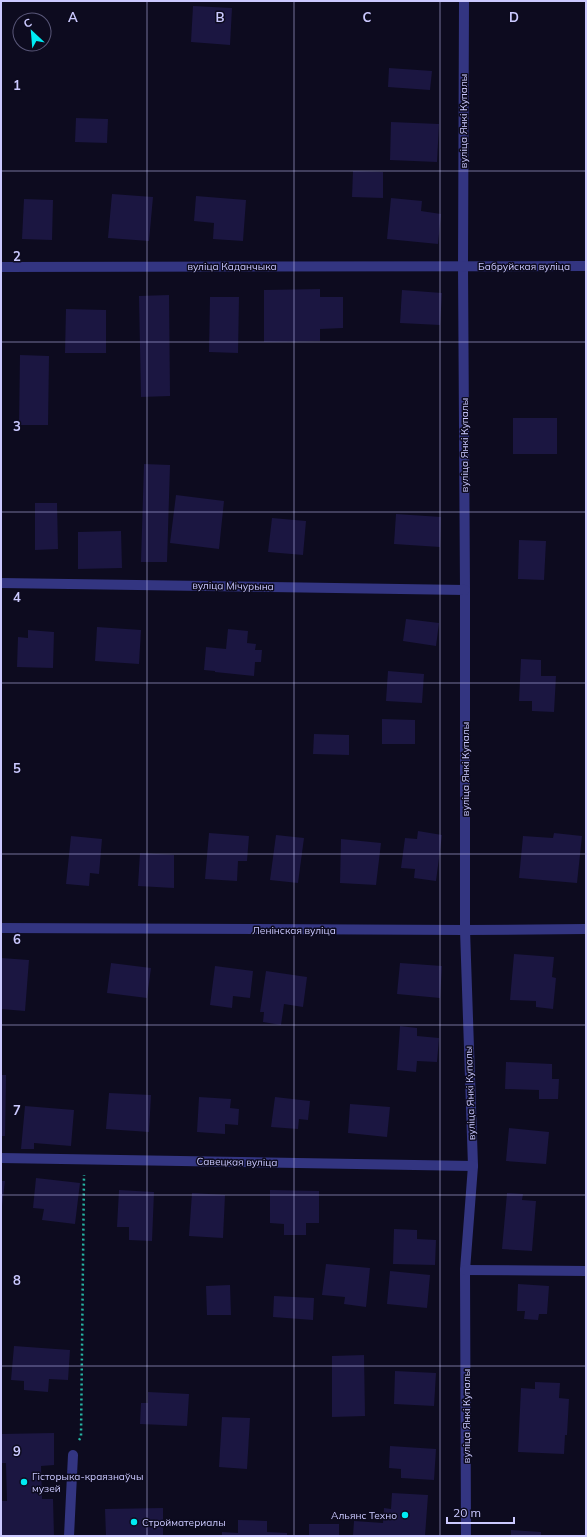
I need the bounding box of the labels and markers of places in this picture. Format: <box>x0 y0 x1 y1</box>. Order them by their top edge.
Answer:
place label: Гісторыка-краязнаўчы музей <box>32 1470 143 1495</box>
marker: Гісторыка-краязнаўчы музей <box>19 1477 29 1487</box>
place label: Альянс Техно <box>331 1509 397 1522</box>
marker: Альянс Техно <box>400 1510 410 1520</box>
place label: Стройматериалы <box>142 1516 226 1529</box>
marker: Стройматериалы <box>129 1517 139 1527</box>

